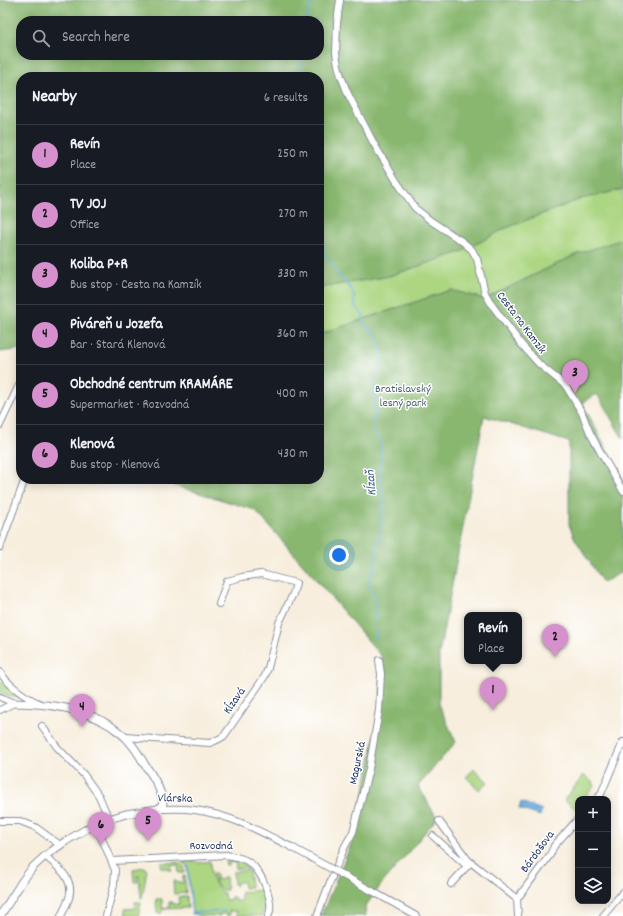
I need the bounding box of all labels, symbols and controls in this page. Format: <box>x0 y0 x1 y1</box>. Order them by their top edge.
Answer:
search box <box>16 16 324 60</box>
icon: search <box>30 27 52 49</box>
text: Search here <box>62 27 130 49</box>
text: Nearby <box>32 86 76 110</box>
text: 6 results <box>264 89 308 108</box>
text: Revín <box>70 134 100 156</box>
text: 1 <box>44 145 46 164</box>
text: 250 m <box>277 145 308 164</box>
text: Place <box>70 156 96 175</box>
text: TV JOJ <box>70 194 106 216</box>
text: 2 <box>42 205 48 224</box>
text: 270 m <box>278 205 308 224</box>
text: Office <box>70 216 99 235</box>
text: Koliba P+R <box>70 254 128 276</box>
text: 3 <box>42 265 48 284</box>
text: 330 m <box>277 265 308 284</box>
text: Bus stop · Cesta na Kamzík <box>70 276 201 295</box>
street label: Cesta na Kamzík <box>492 288 550 358</box>
text: Piváreň u Jozefa <box>70 314 162 336</box>
text: 4 <box>42 325 48 344</box>
text: 360 m <box>277 325 308 344</box>
text: Bar · Stará Klenová <box>70 336 165 355</box>
pin: 3 <box>562 360 588 393</box>
text: Obchodné centrum KRAMÁRE <box>70 374 233 396</box>
park label: Bratislavský lesný park <box>375 381 432 412</box>
text: 5 <box>42 385 48 404</box>
text: 400 m <box>277 385 308 404</box>
text: Supermarket · Rozvodná <box>70 396 189 415</box>
text: Klenová <box>70 434 114 456</box>
text: 6 <box>42 445 48 464</box>
text: 430 m <box>278 445 308 464</box>
text: Bus stop · Klenová <box>70 456 160 475</box>
water label: Kĺzaň <box>361 467 383 497</box>
your location <box>329 545 349 565</box>
popup <box>464 612 522 664</box>
text: Revín <box>478 618 508 640</box>
pin: 2 <box>542 624 568 657</box>
text: Place <box>478 640 504 659</box>
pin: 1 <box>480 677 506 710</box>
street label: Kĺzavá <box>220 684 250 718</box>
pin: 4 <box>69 694 95 727</box>
street label: Magurská <box>345 740 371 786</box>
street label: Vlárska <box>158 790 193 808</box>
map controls <box>575 796 611 904</box>
button: + <box>575 796 611 832</box>
pin: 5 <box>135 808 161 841</box>
pin: 6 <box>88 812 114 845</box>
street label: Bárdošova <box>517 827 559 877</box>
button: − <box>575 832 611 868</box>
street label: Rozvodná <box>189 838 233 855</box>
button: layers <box>575 868 611 904</box>

